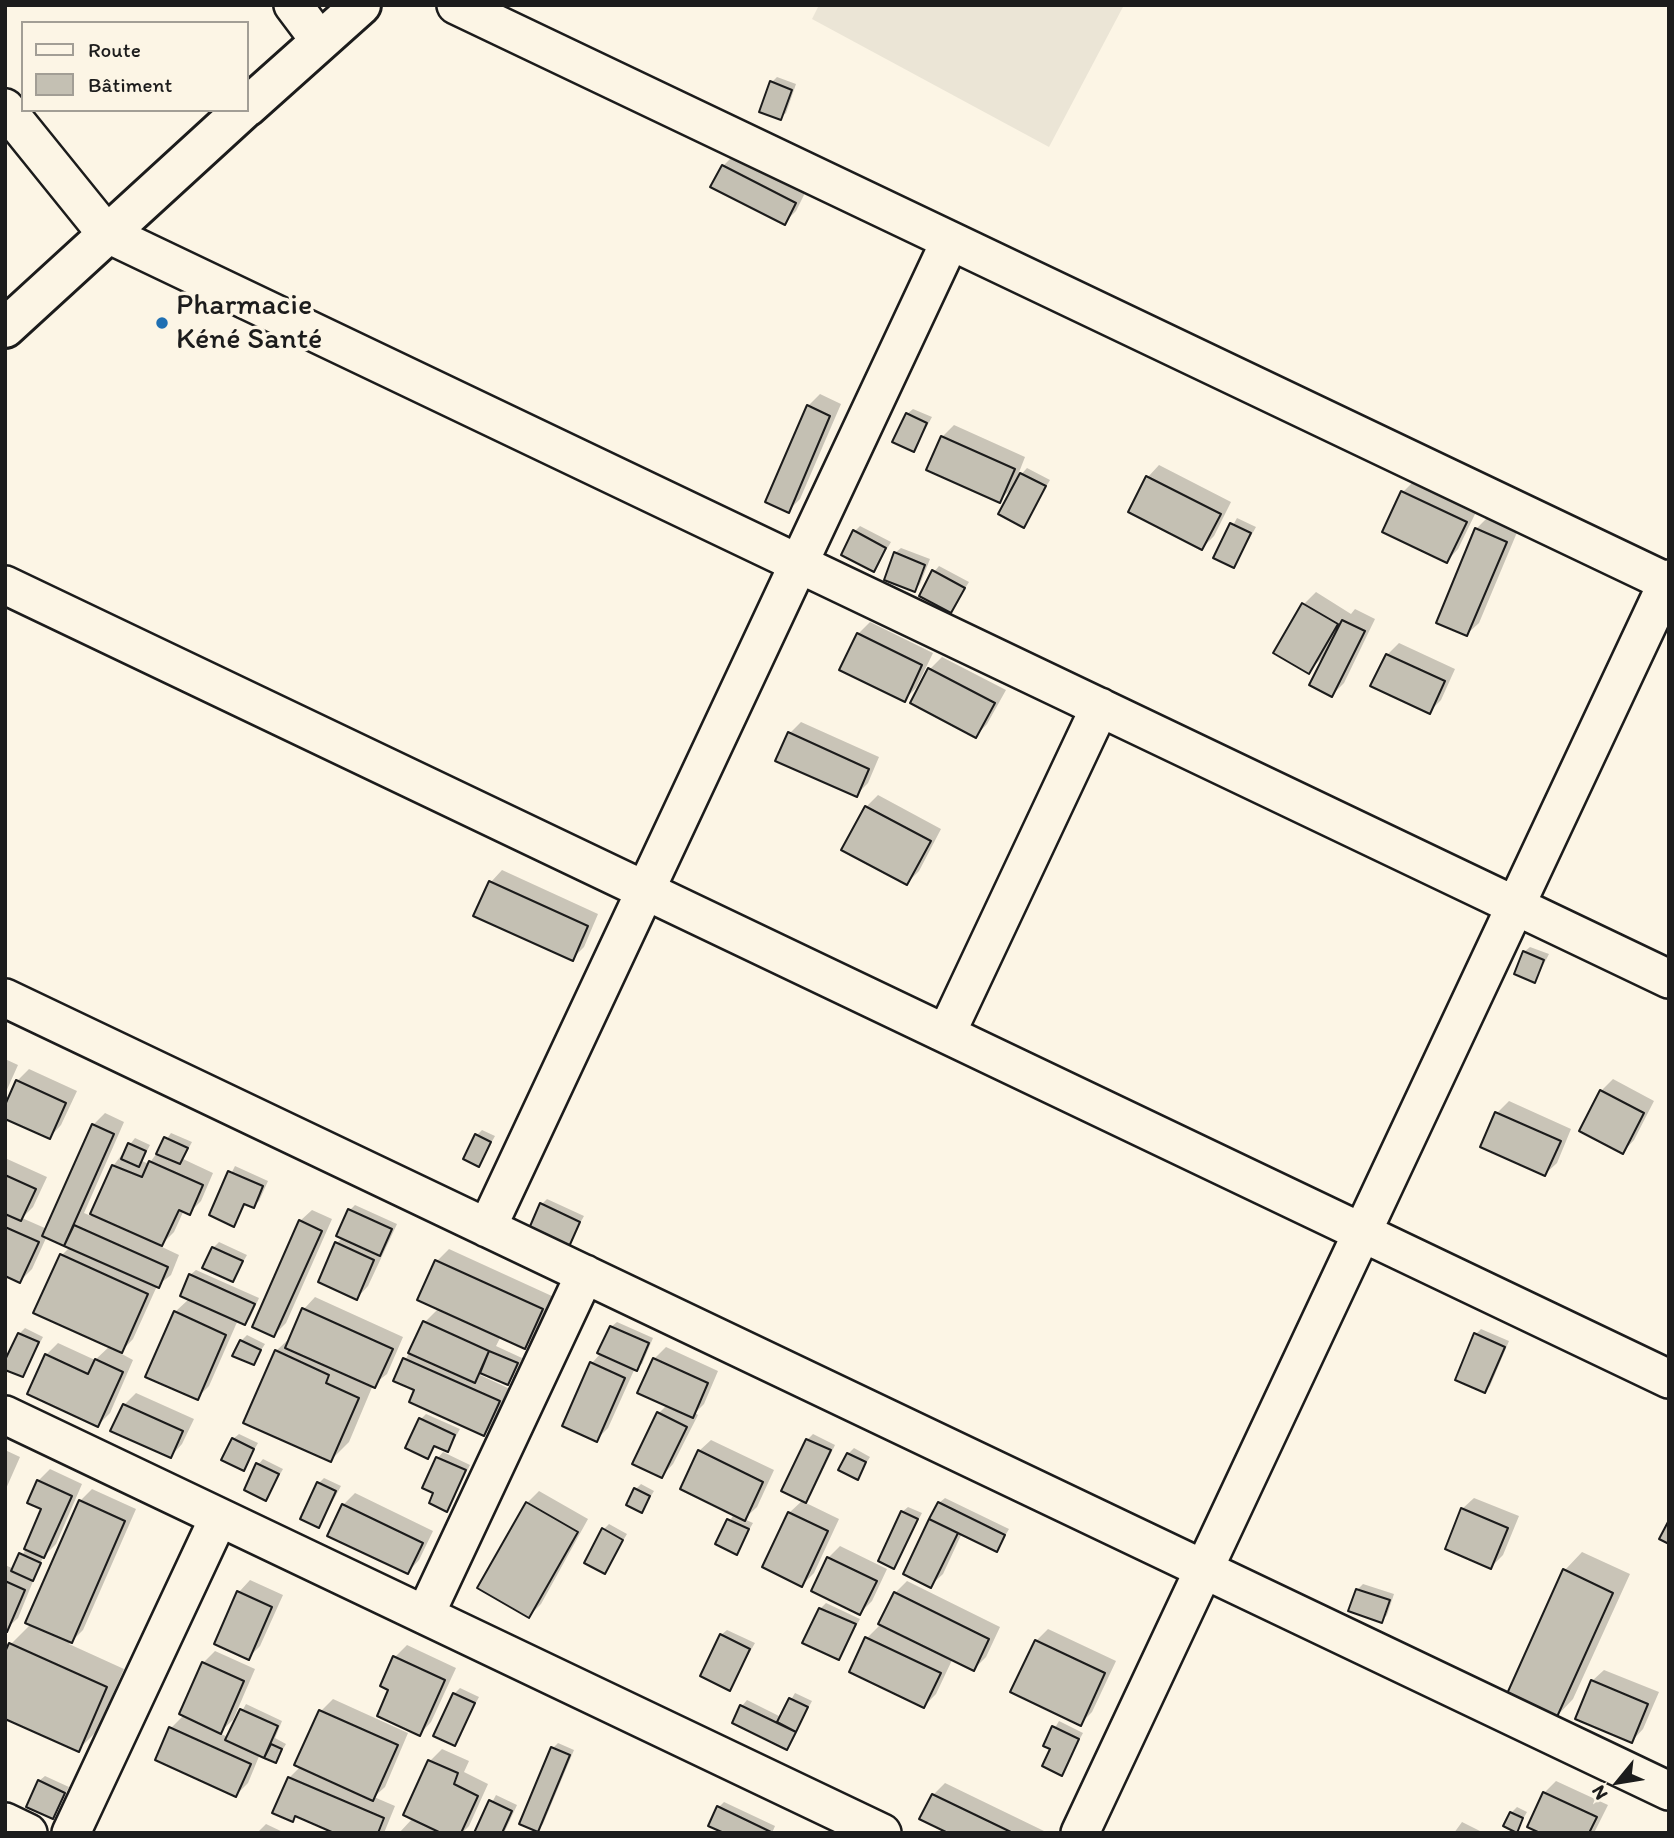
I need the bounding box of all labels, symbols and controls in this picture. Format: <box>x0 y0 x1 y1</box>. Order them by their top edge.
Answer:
legend <box>21 21 248 112</box>
text: Route <box>88 37 141 62</box>
text: Bâtiment <box>88 72 172 97</box>
place label: Pharmacie Kéné Santé <box>176 288 322 358</box>
marker: Pharmacie Kéné Santé <box>154 315 170 331</box>
north arrow <box>1583 1747 1653 1817</box>
text: N <box>1586 1781 1613 1804</box>

